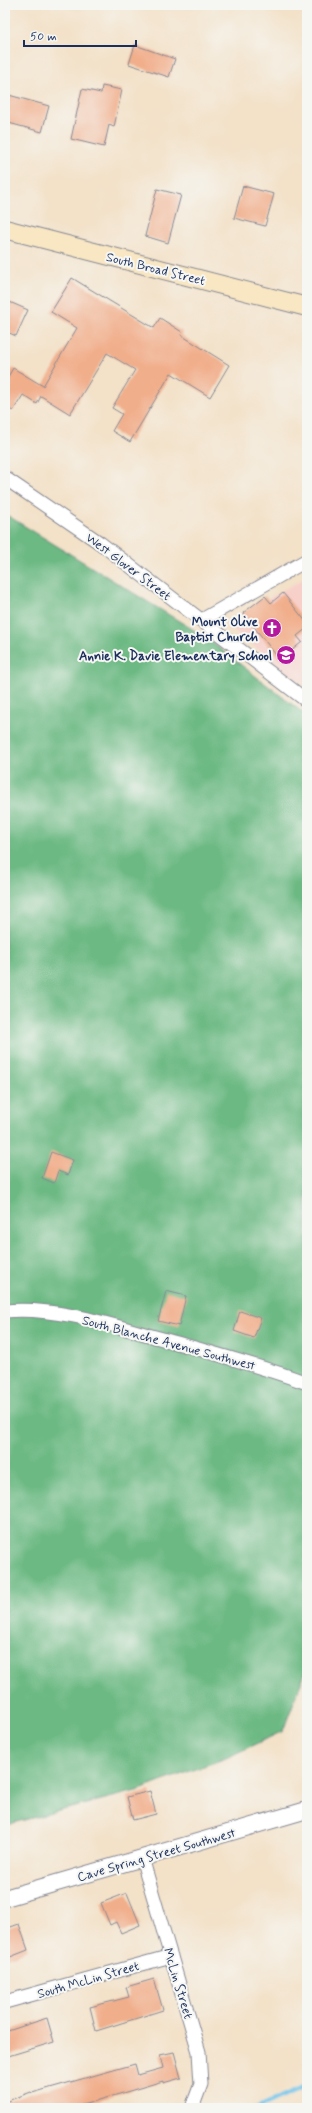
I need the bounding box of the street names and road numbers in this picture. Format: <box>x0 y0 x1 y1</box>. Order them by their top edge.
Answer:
street label: South Broad Street <box>104 249 207 290</box>
street label: West Glover Street <box>82 530 174 605</box>
street label: South Blanche Avenue Southwest <box>80 1312 257 1375</box>
street label: Cave Spring Street Southwest <box>75 1825 237 1886</box>
street label: McLin Street <box>159 1946 196 2021</box>
street label: South McLin Street <box>36 1958 141 2003</box>

